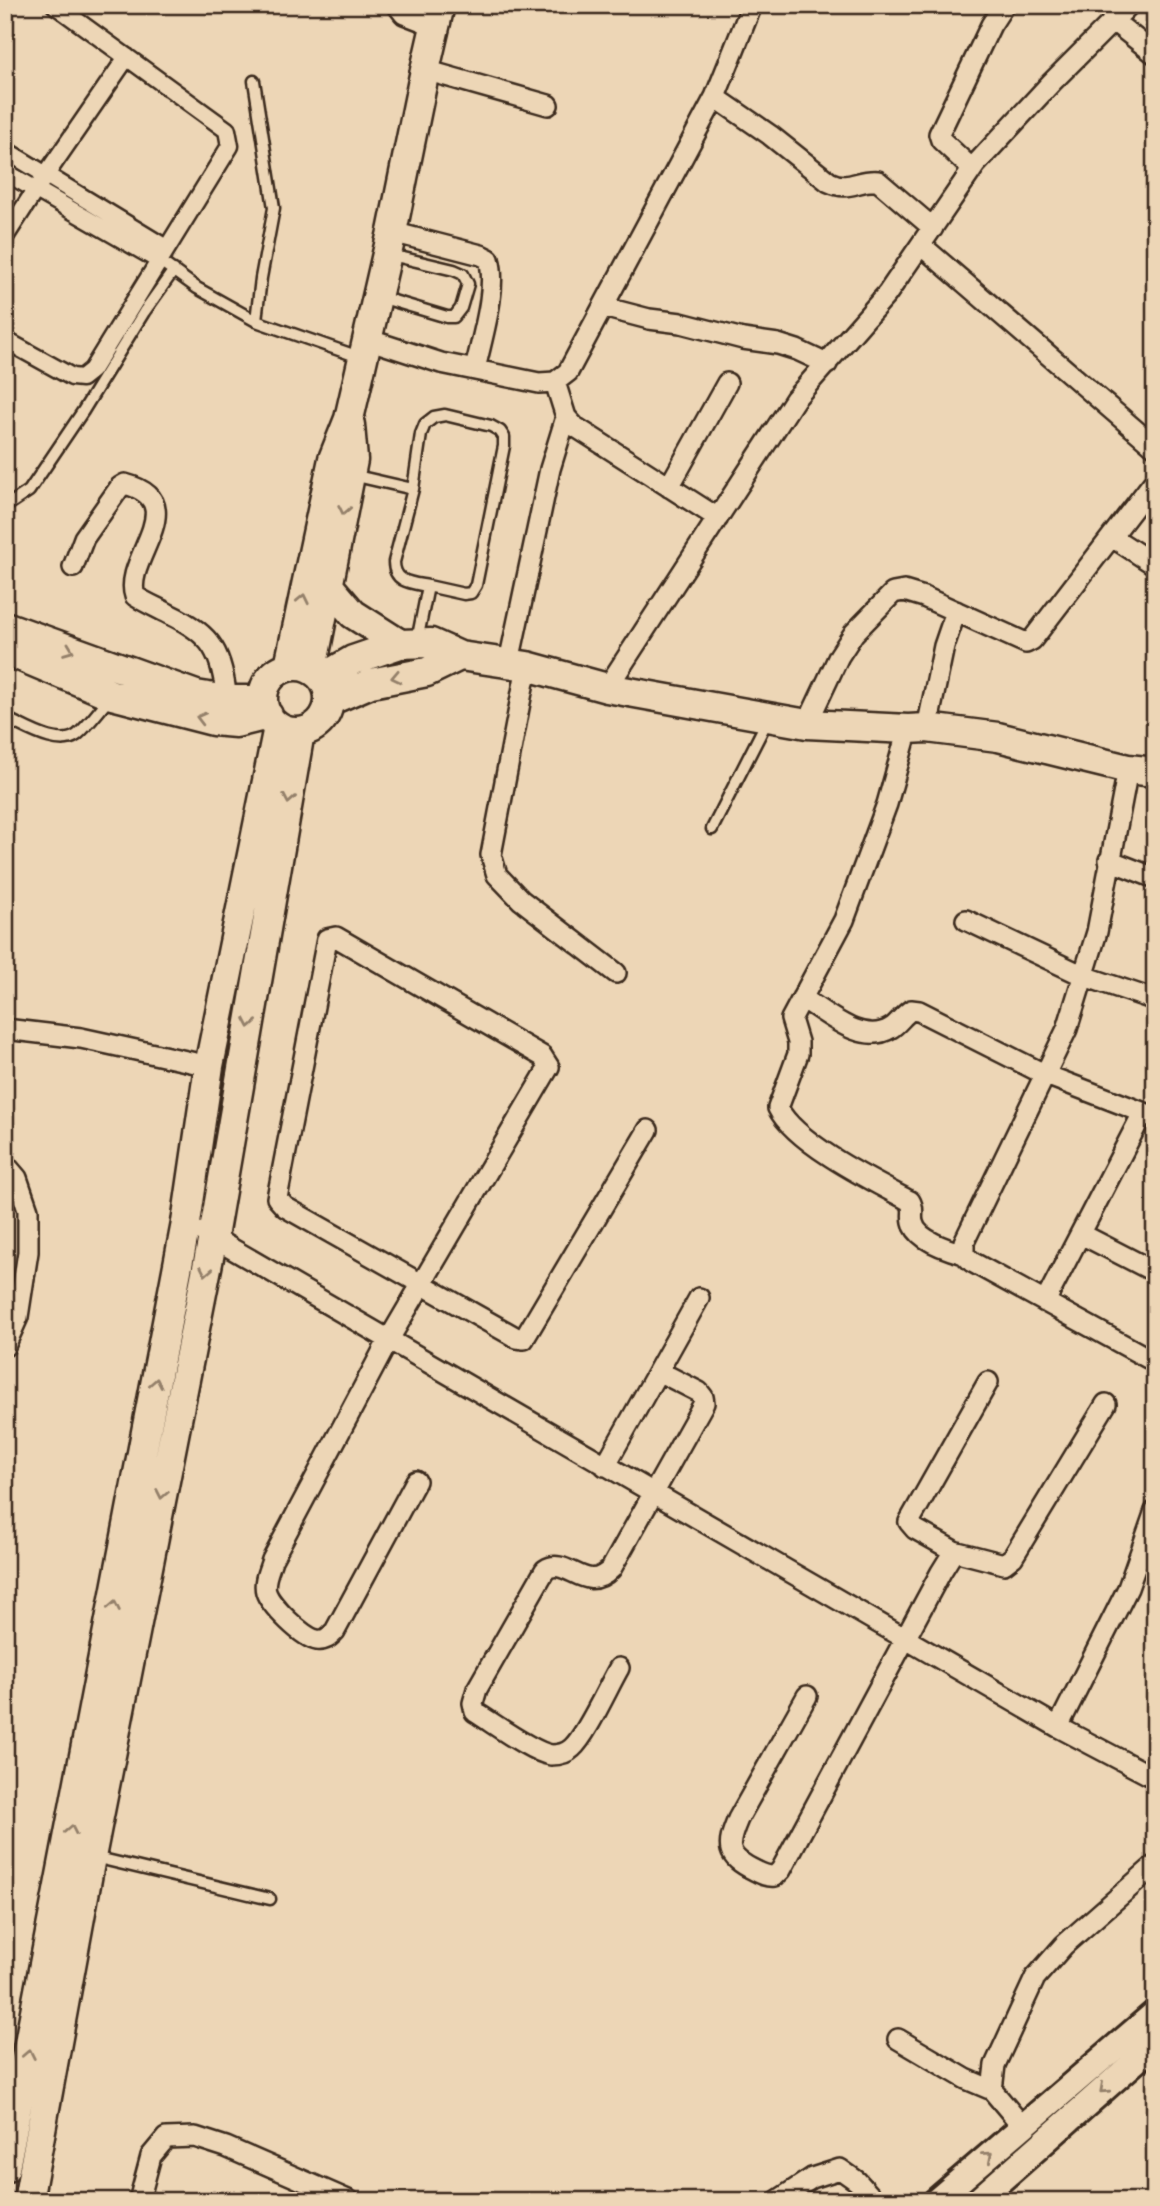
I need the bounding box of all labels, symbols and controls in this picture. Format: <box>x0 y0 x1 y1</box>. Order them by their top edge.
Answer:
one-way arrow <box>337 504 352 516</box>
one-way arrow <box>295 593 310 605</box>
one-way arrow <box>63 642 75 656</box>
one-way arrow <box>390 669 402 684</box>
one-way arrow <box>195 712 207 726</box>
one-way arrow <box>282 793 297 805</box>
one-way arrow <box>243 1017 258 1029</box>
one-way arrow <box>199 1265 214 1277</box>
one-way arrow <box>148 1377 163 1389</box>
one-way arrow <box>156 1488 171 1500</box>
one-way arrow <box>105 1600 120 1612</box>
one-way arrow <box>63 1824 78 1836</box>
one-way arrow <box>21 2048 36 2059</box>
one-way arrow <box>1099 2081 1112 2094</box>
one-way arrow <box>980 2152 993 2164</box>

